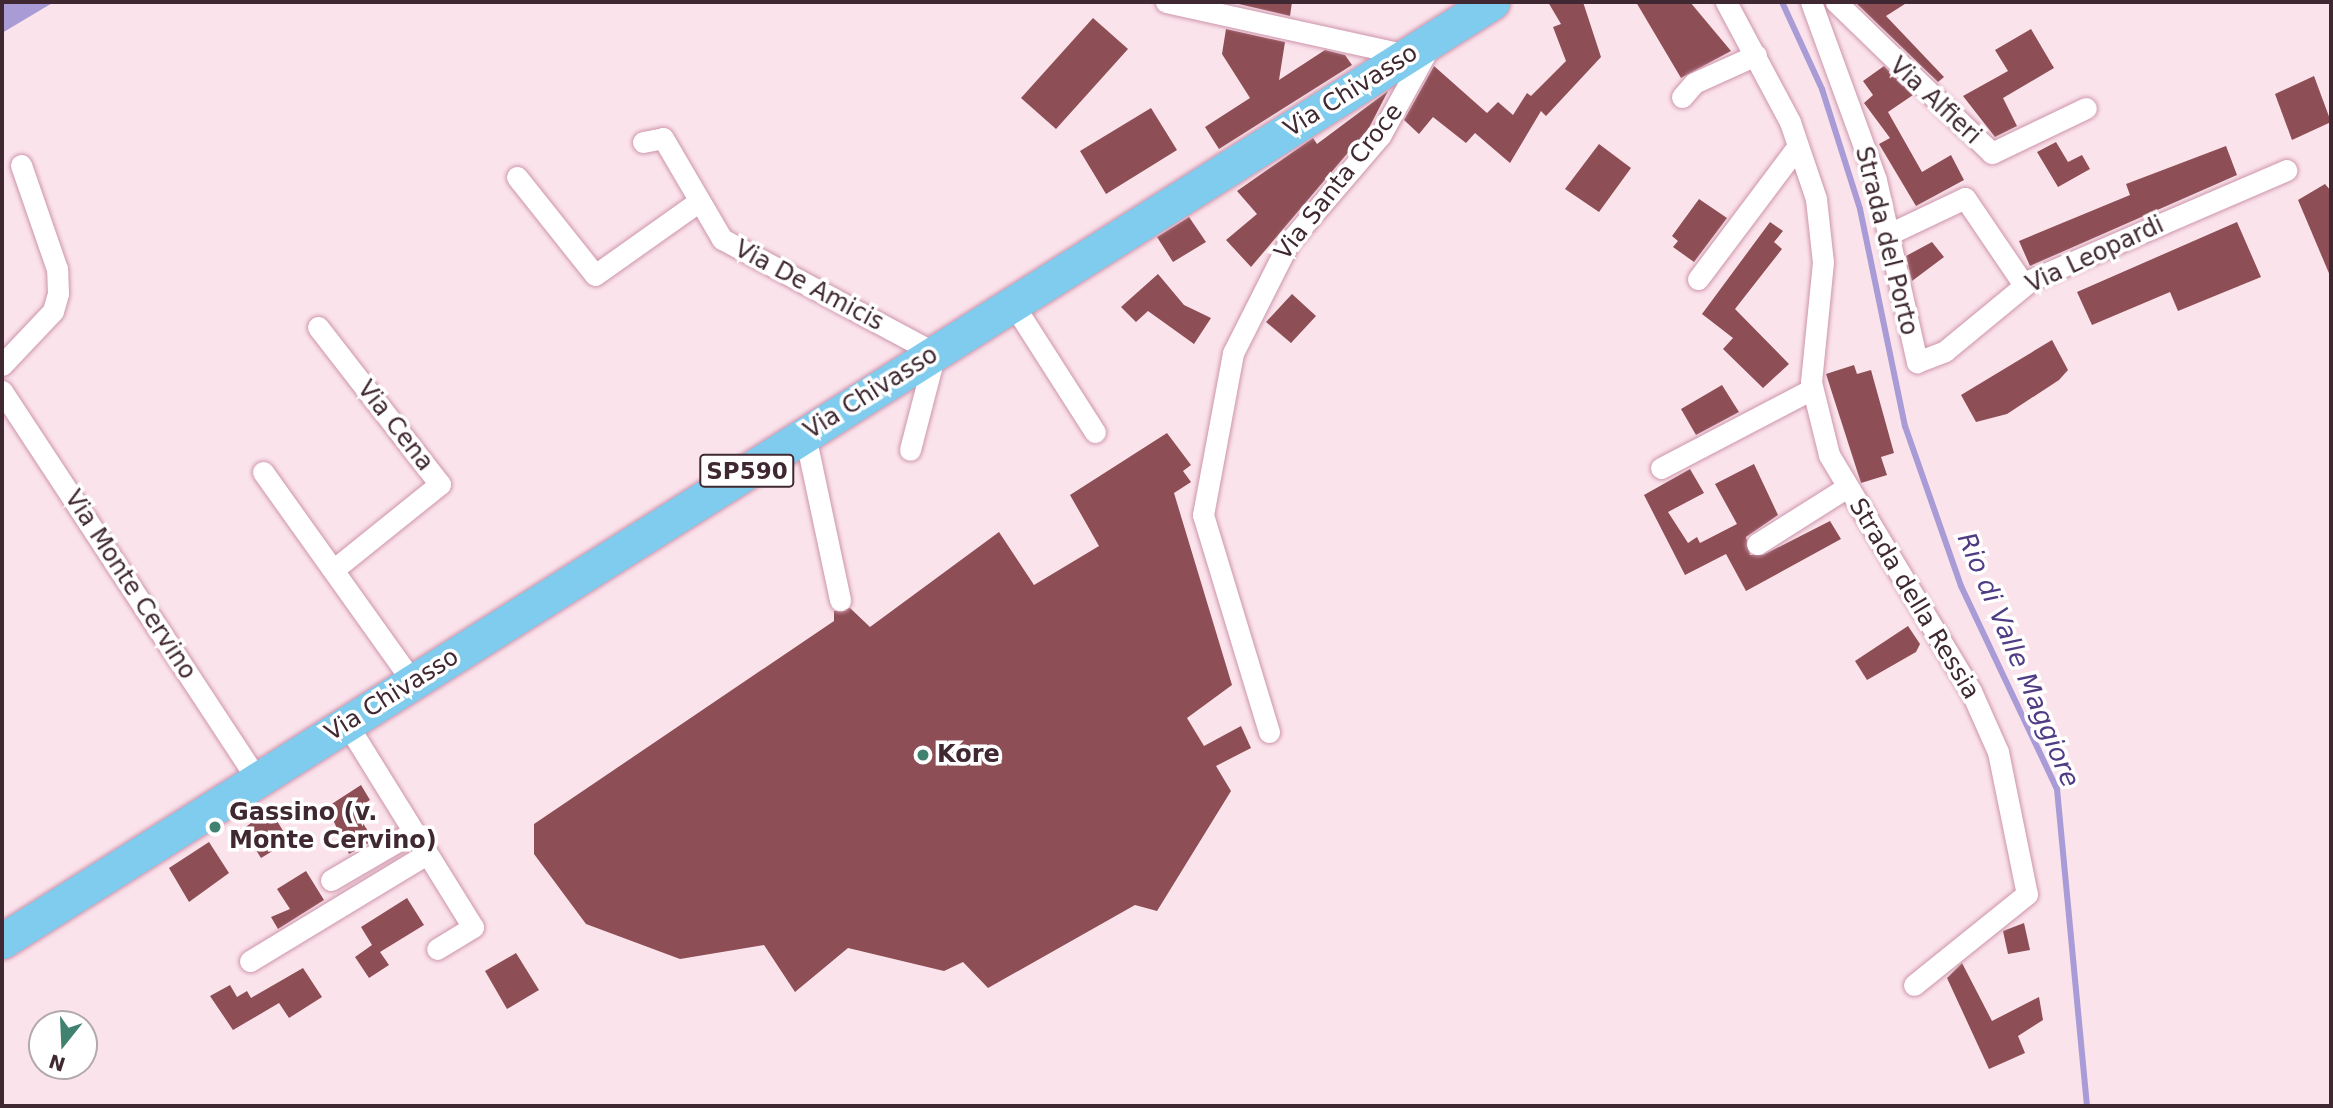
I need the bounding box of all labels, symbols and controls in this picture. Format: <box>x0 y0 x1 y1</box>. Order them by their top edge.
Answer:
street label: Via Chivasso <box>1279 38 1423 144</box>
street label: Via Alfieri <box>1883 51 1987 151</box>
street label: Via Santa Croce <box>1269 98 1409 266</box>
street label: Strada del Porto <box>1849 144 1923 338</box>
street label: Via Leopardi <box>2022 211 2168 299</box>
street label: Via De Amicis <box>730 235 888 337</box>
street label: Via Chivasso <box>799 340 943 446</box>
street label: Via Cena <box>351 375 439 477</box>
road number: SP590 <box>698 452 796 491</box>
street label: Via Monte Cervino <box>58 485 202 685</box>
street label: Strada della Ressia <box>1843 493 1985 705</box>
water label: Rio di Valle Maggiore <box>1950 528 2086 792</box>
street label: Via Chivasso <box>320 642 464 748</box>
place label: Kore <box>937 741 1000 769</box>
marker: Kore <box>915 747 931 763</box>
place label: Gassino (v. Monte Cervino) <box>229 799 437 855</box>
marker: Gassino (v. Monte Cervino) <box>207 819 223 835</box>
north arrow <box>28 1010 98 1080</box>
text: N <box>46 1050 68 1076</box>

